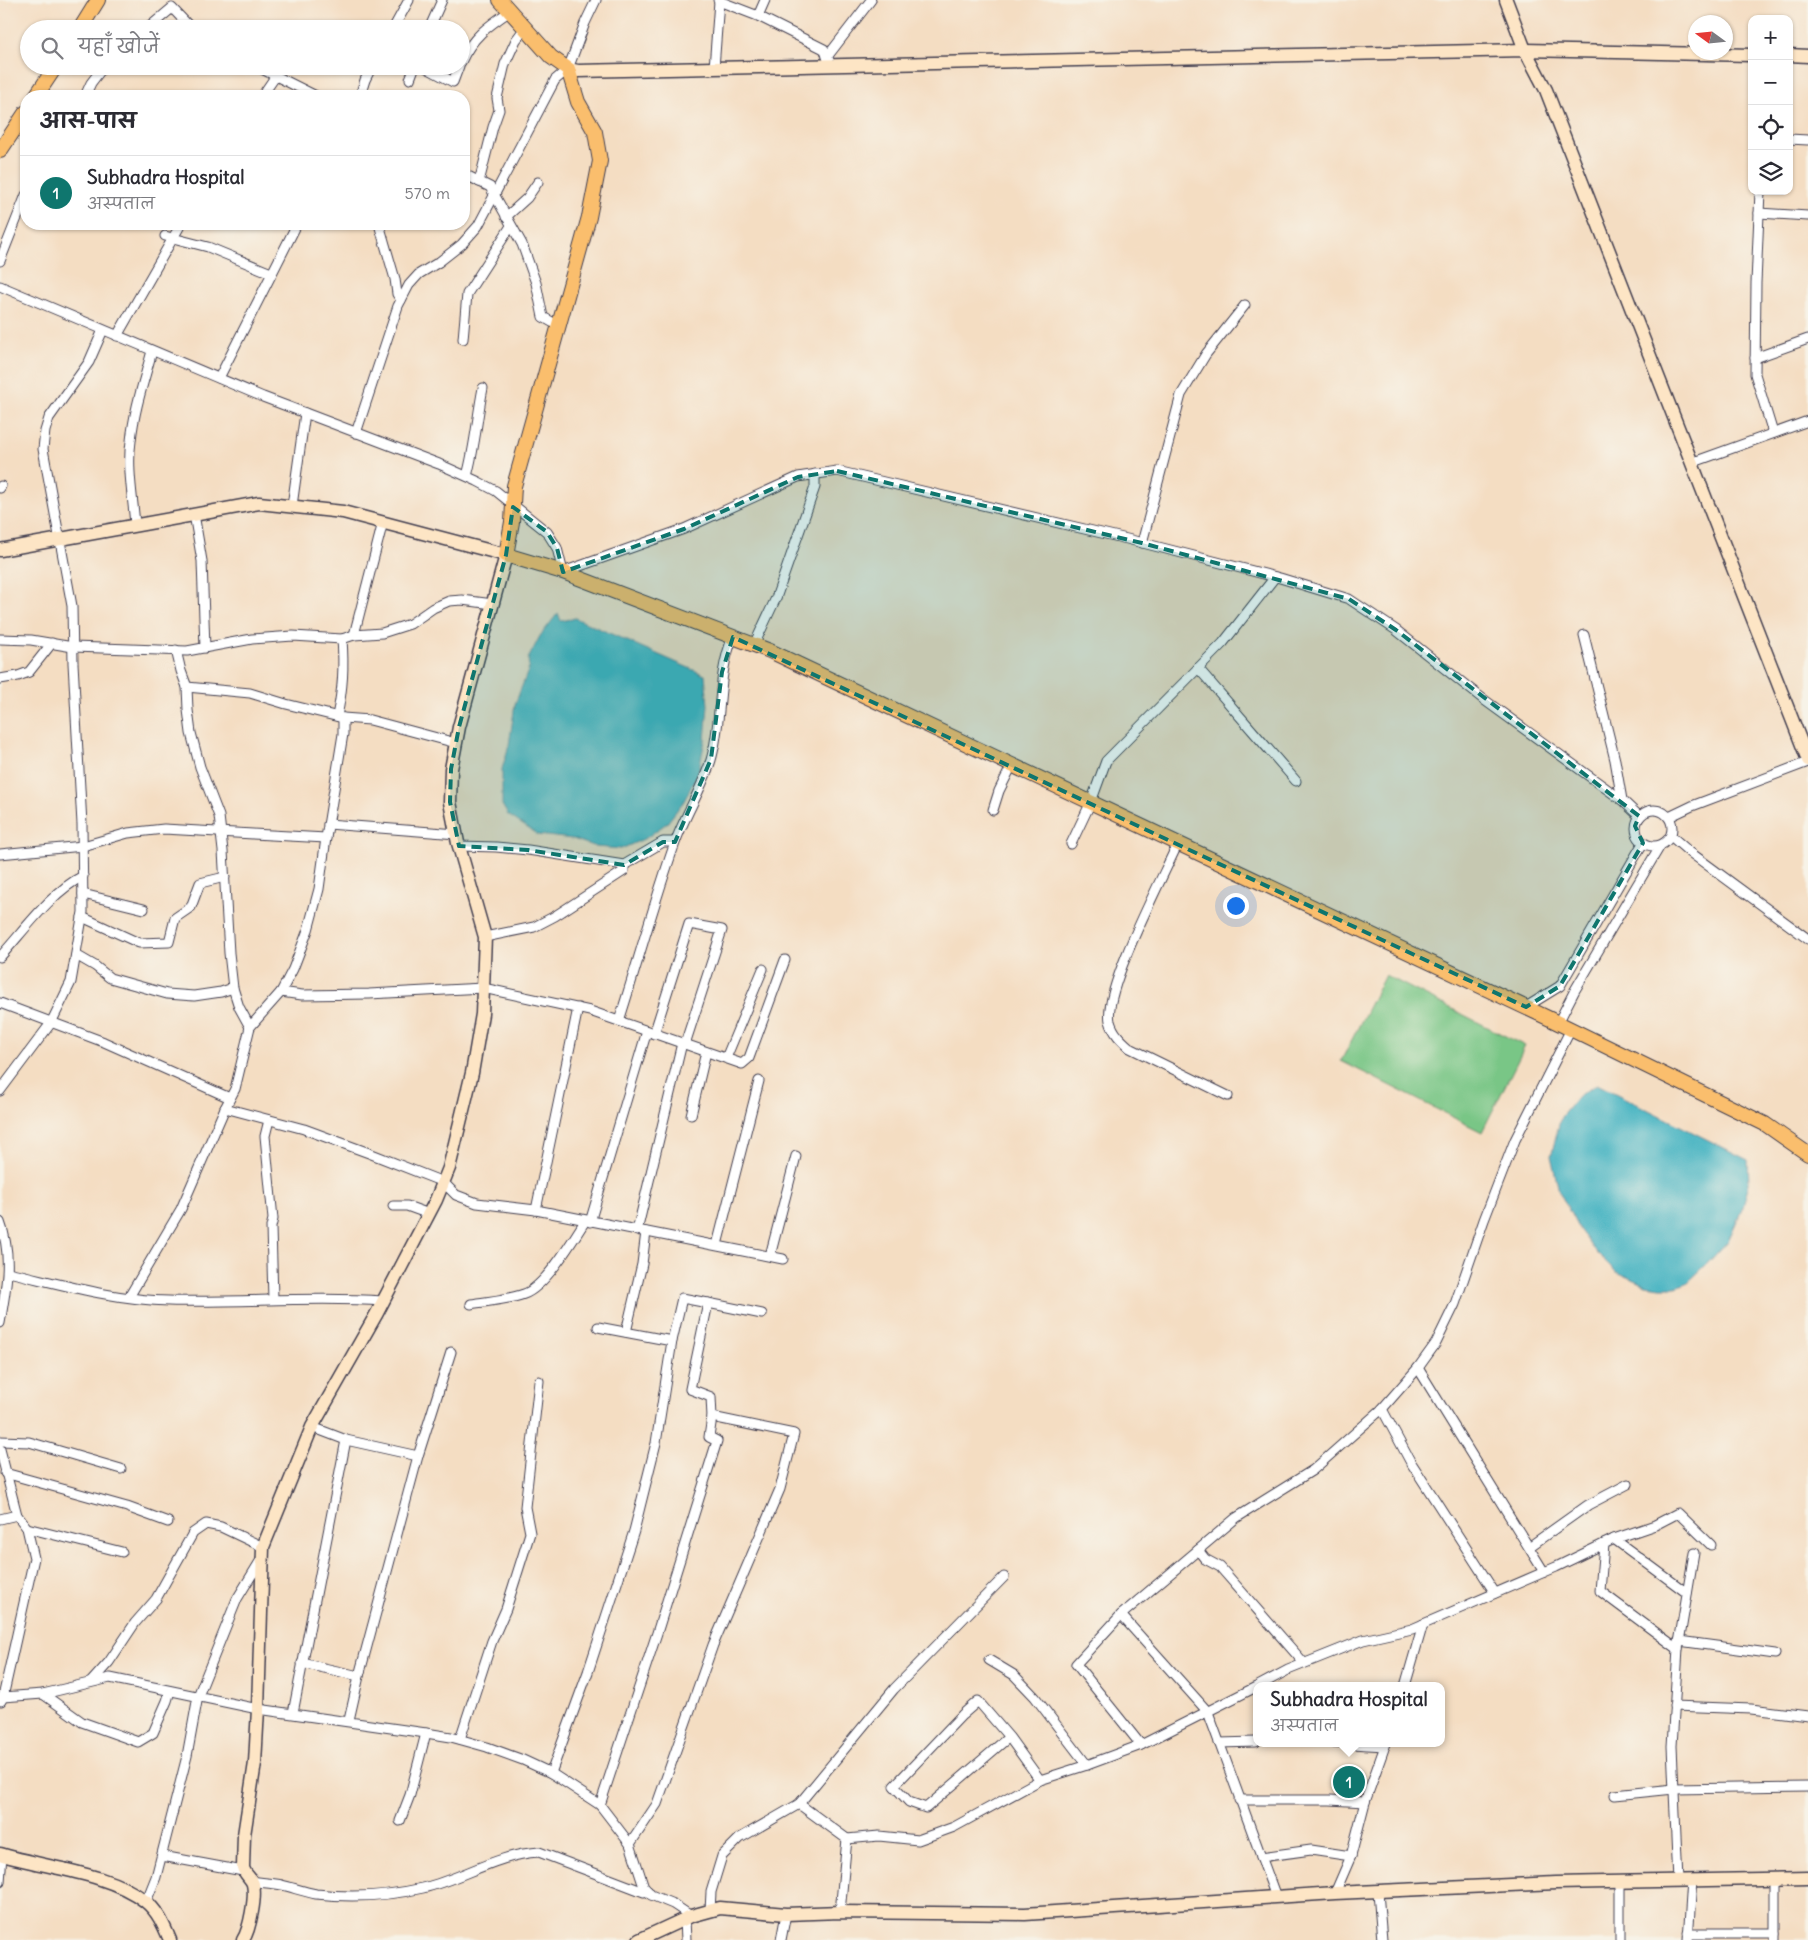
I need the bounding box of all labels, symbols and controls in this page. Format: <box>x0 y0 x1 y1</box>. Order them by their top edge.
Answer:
north arrow <box>1688 15 1733 60</box>
map controls <box>1748 15 1793 195</box>
button: + <box>1748 15 1793 60</box>
search box <box>20 20 470 75</box>
icon: search <box>38 34 66 62</box>
text: यहाँ खोजें <box>78 34 159 58</box>
button: − <box>1748 60 1793 105</box>
button: locate <box>1748 105 1793 150</box>
text: आस-पास <box>40 107 137 134</box>
button: layers <box>1748 150 1793 195</box>
text: Subhadra Hospital <box>87 165 245 189</box>
text: 1 <box>53 183 59 203</box>
text: 570 m <box>405 183 450 203</box>
text: अस्पताल <box>87 193 155 213</box>
your location <box>1223 893 1249 919</box>
popup <box>1253 1682 1445 1747</box>
text: Subhadra Hospital <box>1270 1687 1428 1711</box>
text: अस्पताल <box>1270 1715 1338 1735</box>
pin: 1 <box>1333 1763 1365 1801</box>

